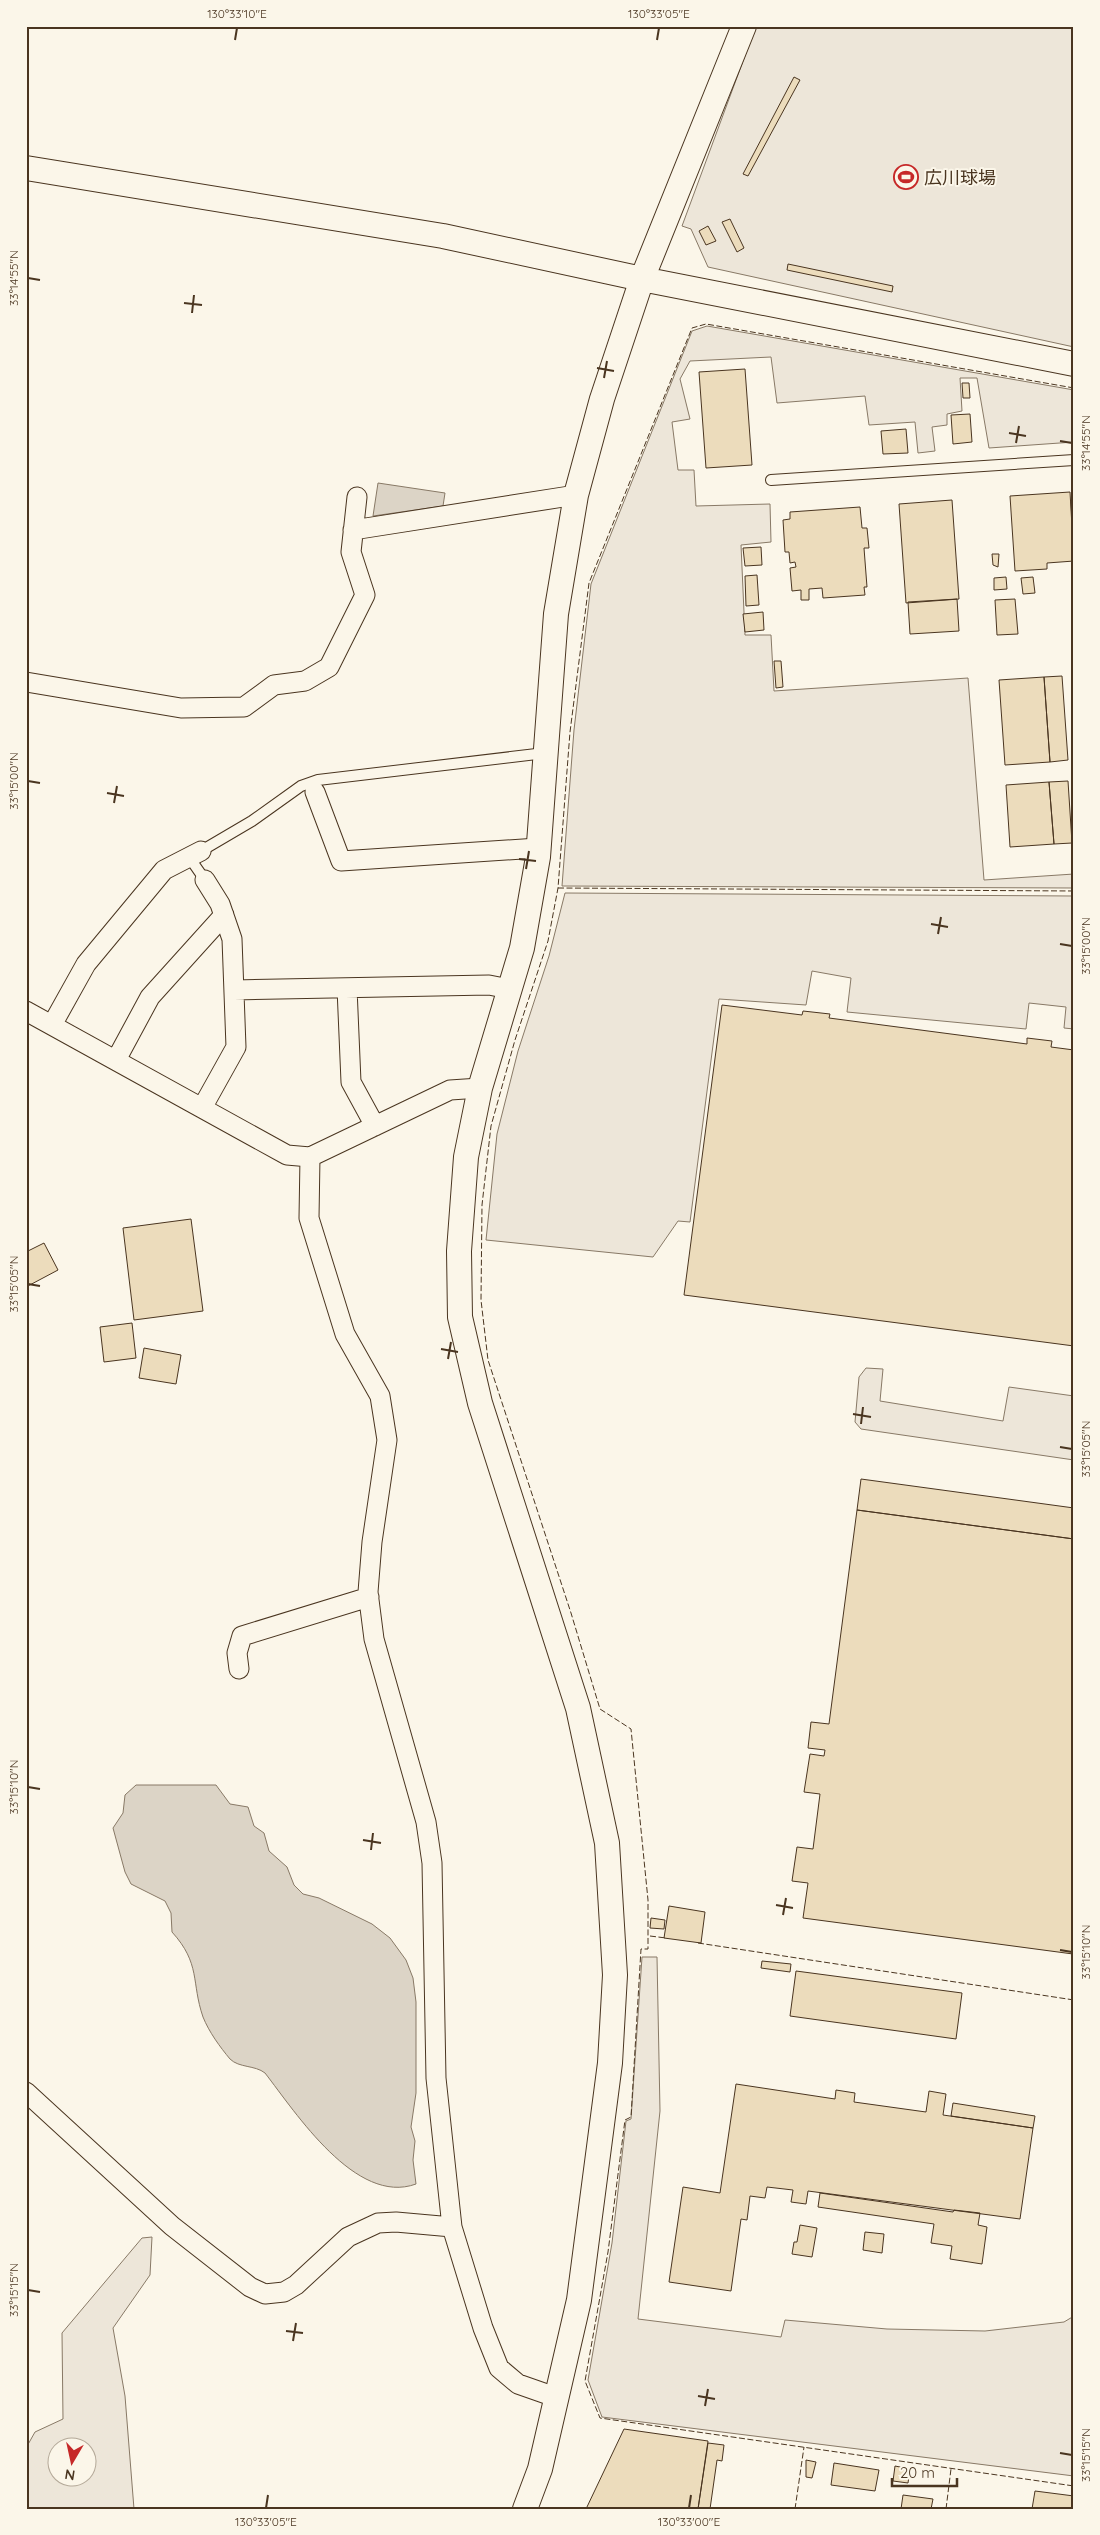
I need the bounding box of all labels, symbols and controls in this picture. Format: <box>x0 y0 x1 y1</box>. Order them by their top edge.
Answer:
text: 130°33'10"E <box>207 6 267 21</box>
text: 130°33'05"E <box>628 6 690 21</box>
sports icon: 広川球場 <box>893 164 919 190</box>
place label: 広川球場 <box>924 166 996 189</box>
text: 33°14'55"N <box>6 250 21 306</box>
text: 33°14'55"N <box>1078 415 1093 471</box>
text: 33°15'00"N <box>6 752 21 810</box>
text: 33°15'00"N <box>1078 917 1093 975</box>
text: 33°15'05"N <box>6 1256 21 1312</box>
text: 33°15'05"N <box>1078 1421 1093 1477</box>
text: 33°15'10"N <box>6 1760 21 1814</box>
text: 33°15'10"N <box>1078 1925 1093 1979</box>
text: 33°15'15"N <box>6 2263 21 2317</box>
text: 33°15'15"N <box>1078 2428 1093 2482</box>
north arrow <box>48 2438 98 2488</box>
scale bar <box>892 2455 958 2487</box>
text: 20 m <box>900 2463 935 2482</box>
text: N <box>63 2465 76 2485</box>
text: 130°33'05"E <box>235 2514 297 2529</box>
text: 130°33'00"E <box>658 2514 720 2529</box>

